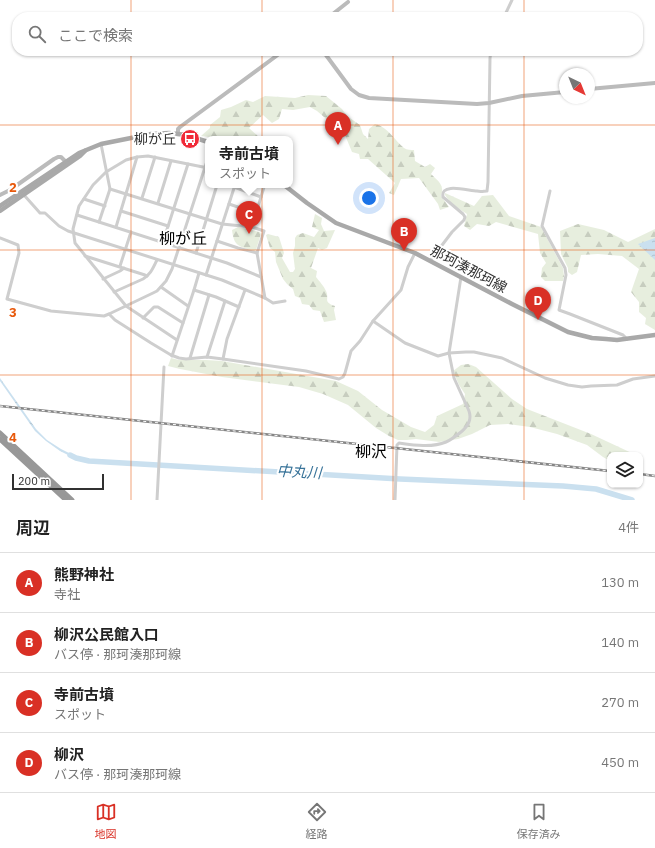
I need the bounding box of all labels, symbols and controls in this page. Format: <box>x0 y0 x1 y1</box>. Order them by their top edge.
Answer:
search box <box>12 12 643 56</box>
icon: search <box>26 23 48 45</box>
text: ここで検索 <box>58 26 133 45</box>
north arrow <box>559 68 595 104</box>
pin: A <box>325 112 351 145</box>
bus stop icon: 柳が丘 <box>179 128 201 150</box>
place label: 柳が丘 <box>134 130 176 148</box>
popup <box>205 136 293 188</box>
text: 寺前古墳 <box>219 144 279 163</box>
text: スポット <box>219 165 271 182</box>
text: 2 <box>9 179 17 196</box>
your location <box>359 188 379 208</box>
pin: C <box>236 201 262 234</box>
pin: B <box>391 218 417 251</box>
district label: 柳が丘 <box>159 228 207 248</box>
street label: 那珂湊那珂線 <box>428 241 510 297</box>
pin: D <box>525 287 551 320</box>
text: 3 <box>9 304 17 321</box>
text: 4 <box>9 429 17 446</box>
district label: 柳沢 <box>355 441 387 461</box>
map controls <box>607 452 643 488</box>
button: layers <box>607 452 643 488</box>
water label: 中丸川 <box>276 461 324 482</box>
scale bar <box>12 472 104 491</box>
text: 200 m <box>18 474 50 488</box>
text: 周辺 <box>16 517 50 539</box>
text: 4件 <box>618 519 639 536</box>
text: 熊野神社 <box>54 565 114 584</box>
text: A <box>25 574 33 591</box>
text: 130 m <box>601 574 639 591</box>
text: 寺社 <box>54 586 80 603</box>
text: 柳沢公民館入口 <box>54 625 159 644</box>
text: B <box>25 634 33 651</box>
text: 140 m <box>601 634 639 651</box>
text: バス停 · 那珂湊那珂線 <box>54 646 181 663</box>
text: 寺前古墳 <box>54 685 114 704</box>
text: C <box>25 694 33 711</box>
text: 270 m <box>601 694 639 711</box>
text: スポット <box>54 706 106 723</box>
text: 柳沢 <box>54 745 84 764</box>
text: D <box>24 754 34 771</box>
text: 450 m <box>601 754 639 771</box>
text: バス停 · 那珂湊那珂線 <box>54 766 181 783</box>
tab: 地図 <box>95 801 117 841</box>
tab: 経路 <box>306 801 328 841</box>
tab: 保存済み <box>517 801 561 841</box>

